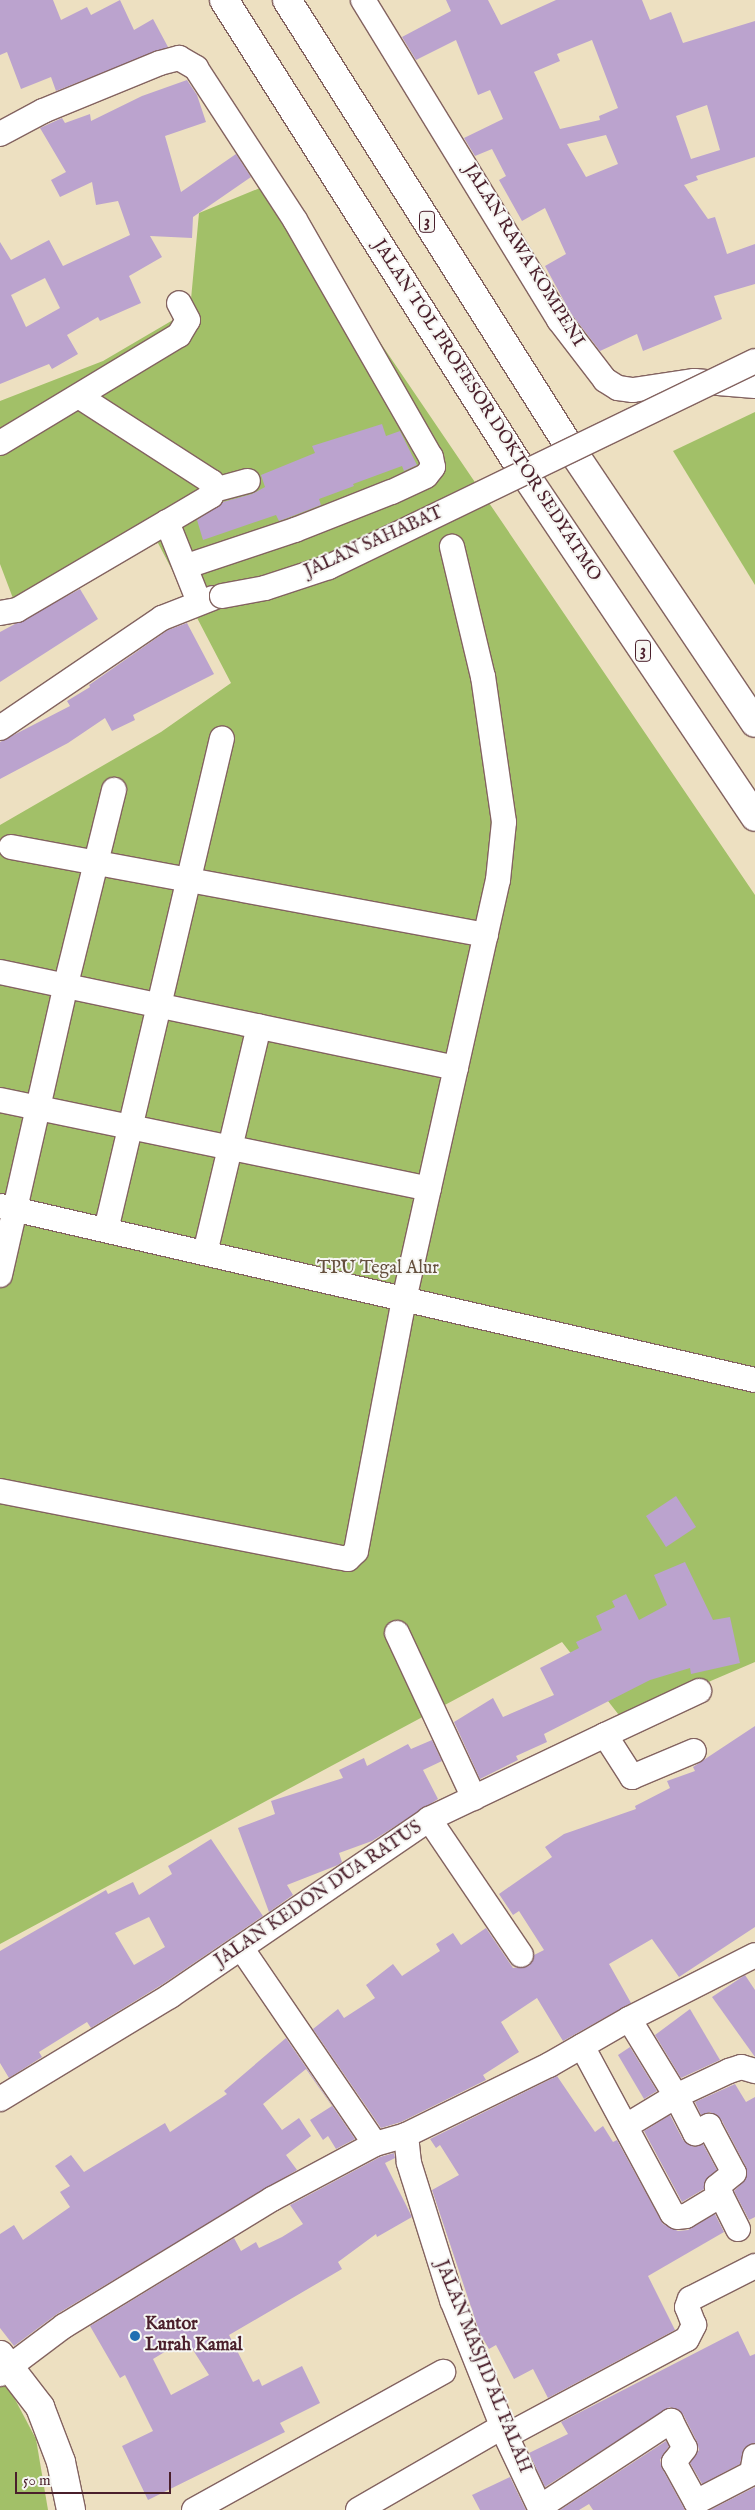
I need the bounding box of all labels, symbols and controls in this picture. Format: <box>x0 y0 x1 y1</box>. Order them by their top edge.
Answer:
street label: JALAN RAWA KOMPENI <box>458 161 588 351</box>
road number: 3 <box>418 208 436 236</box>
street label: JALAN TOL PROFESOR DOKTOR SEDYATMO <box>367 236 605 586</box>
street label: JALAN SAHABAT <box>301 503 447 583</box>
road number: 3 <box>634 637 652 664</box>
park label: TPU Tegal Alur <box>317 1258 439 1280</box>
street label: JALAN KEDON DUA RATUS <box>211 1817 427 1973</box>
street label: JALAN MASJID AL FALAH <box>429 2257 535 2477</box>
place label: Kantor Lurah Kamal <box>145 2315 242 2358</box>
marker: Kantor Lurah Kamal <box>129 2330 141 2342</box>
scale bar <box>18 2462 174 2494</box>
text: 50 m <box>23 2471 51 2490</box>

